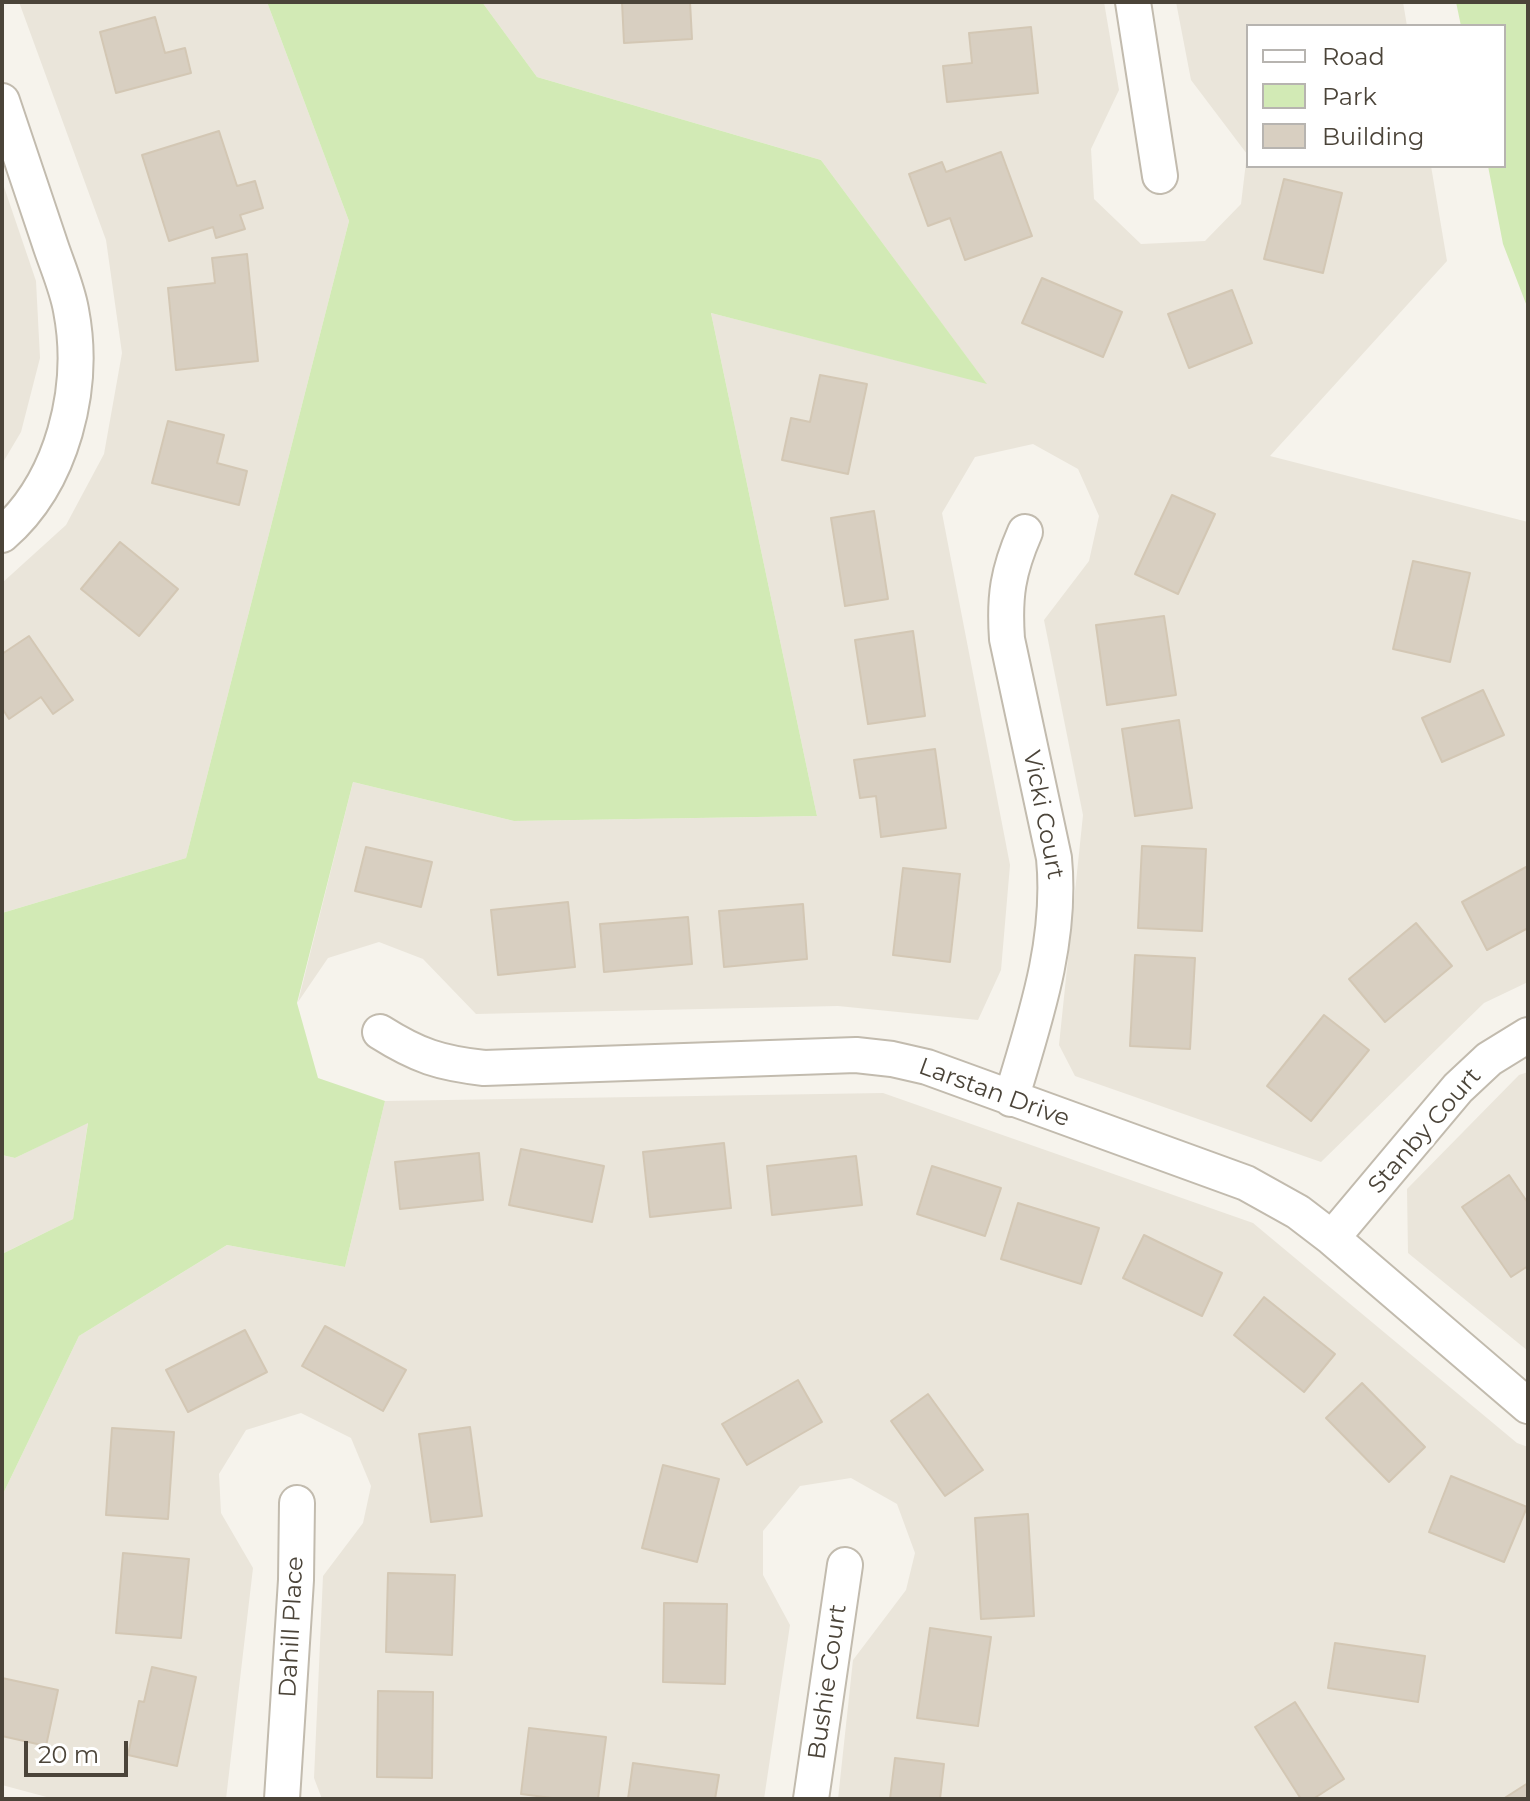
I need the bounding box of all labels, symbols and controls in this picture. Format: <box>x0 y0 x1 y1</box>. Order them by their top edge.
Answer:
legend <box>1246 24 1506 168</box>
text: Road <box>1322 42 1385 71</box>
text: Park <box>1322 82 1377 111</box>
text: Building <box>1322 122 1425 151</box>
street label: Vicki Court <box>1016 748 1070 882</box>
street label: Larstan Drive <box>915 1052 1073 1134</box>
street label: Stanby Court <box>1363 1062 1487 1200</box>
street label: Dahill Place <box>274 1556 310 1698</box>
street label: Bushie Court <box>803 1602 853 1762</box>
scale bar <box>28 1725 132 1775</box>
text: 20 m <box>38 1740 99 1769</box>

